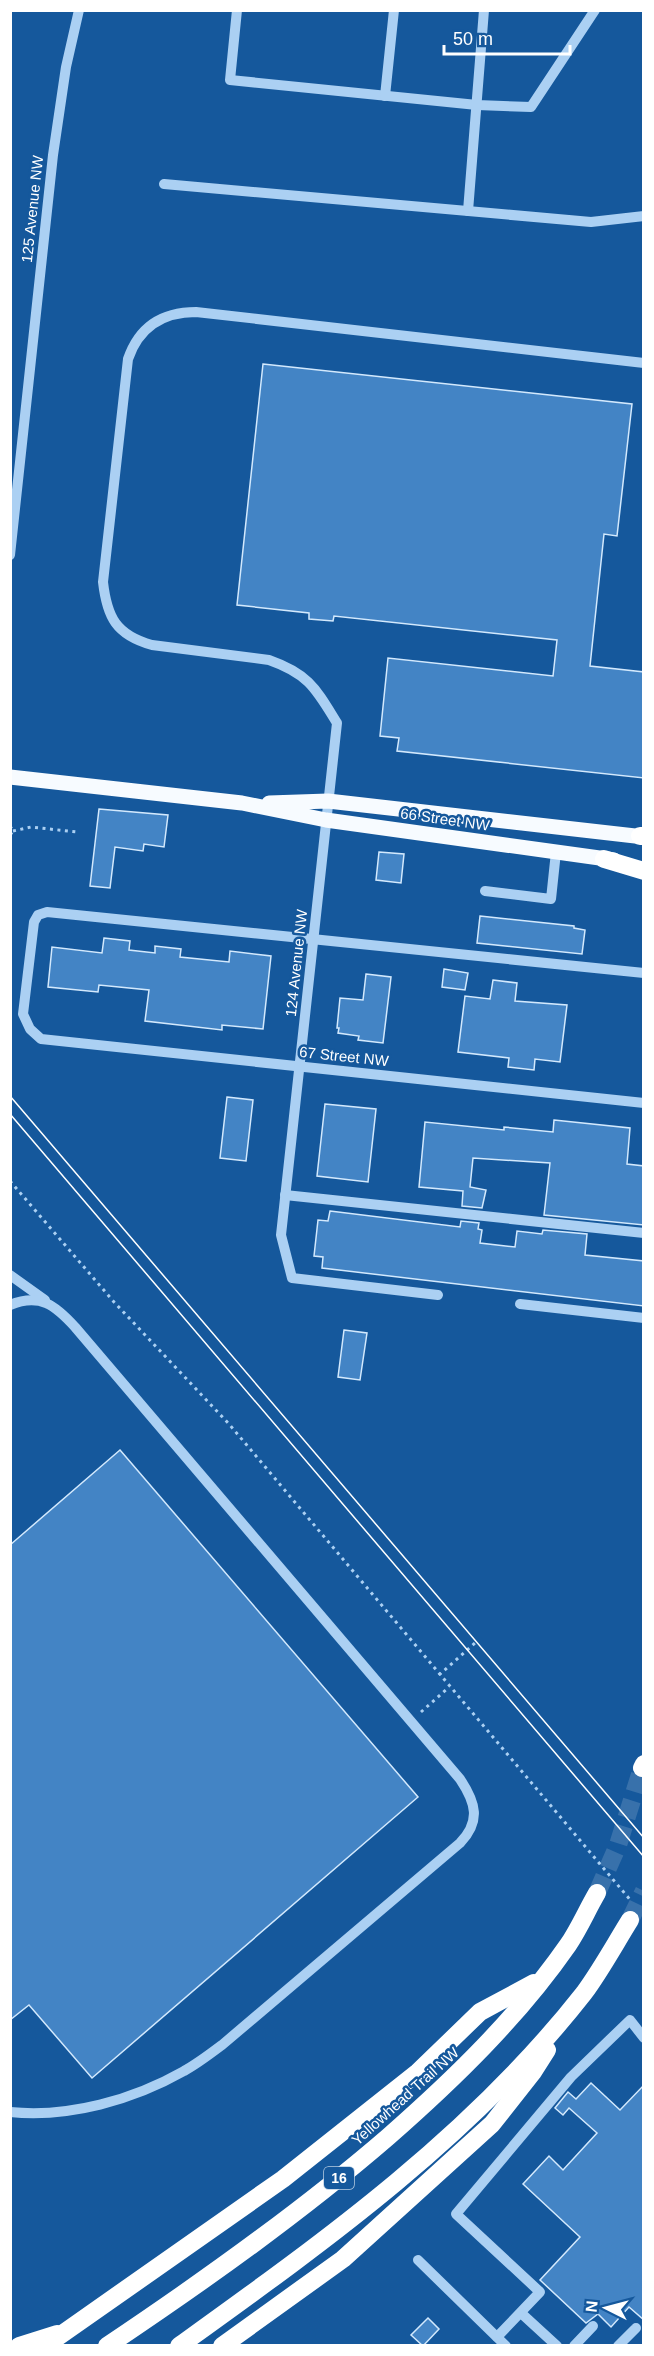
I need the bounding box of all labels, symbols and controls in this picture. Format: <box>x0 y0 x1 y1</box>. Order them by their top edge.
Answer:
scale bar <box>444 18 570 56</box>
text: 50 m <box>453 29 493 49</box>
street label: 125 Avenue NW <box>18 154 46 264</box>
street label: 66 Street NW <box>399 804 492 834</box>
street label: 124 Avenue NW <box>282 908 310 1018</box>
street label: 67 Street NW <box>298 1043 390 1069</box>
street label: Yellowhead Trail NW <box>348 2043 463 2148</box>
road number: 16 <box>324 2167 354 2189</box>
north arrow <box>576 2278 636 2338</box>
text: N <box>583 2300 601 2313</box>

